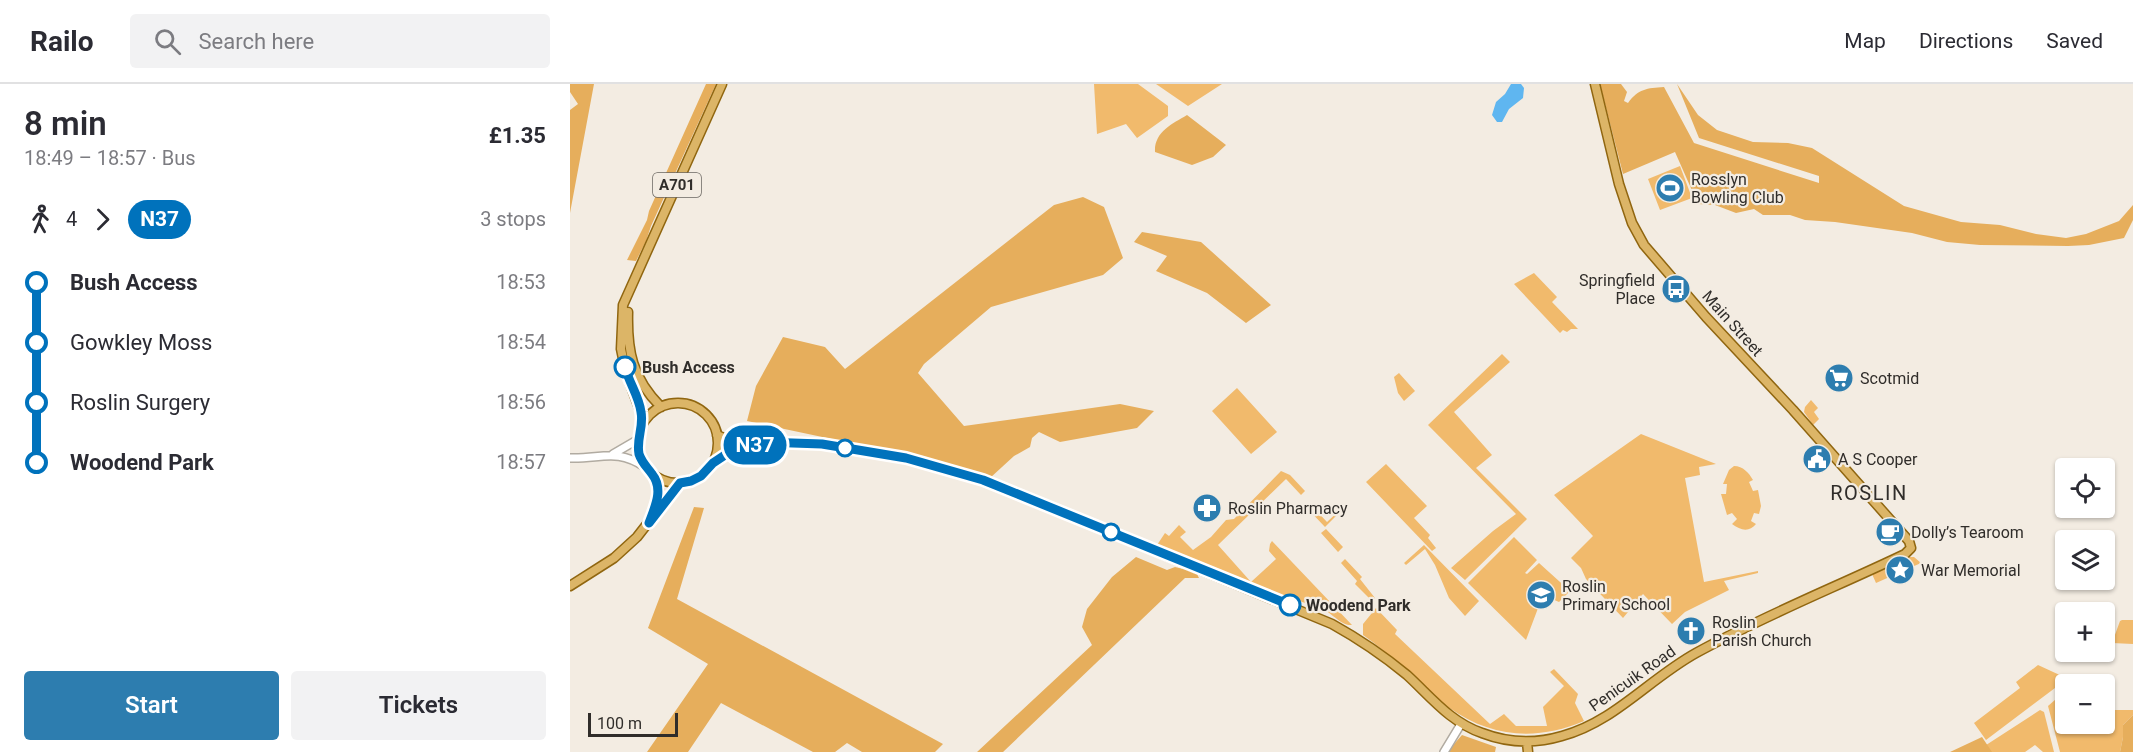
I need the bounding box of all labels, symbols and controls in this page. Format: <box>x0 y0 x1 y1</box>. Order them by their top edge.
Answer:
search box <box>130 14 550 68</box>
text: Railo <box>30 25 94 58</box>
icon: search <box>151 25 184 58</box>
text: Search here <box>199 29 314 54</box>
text: Map <box>1844 29 1886 53</box>
text: Directions <box>1919 29 2013 53</box>
text: Saved <box>2046 29 2103 53</box>
text: 8 min <box>24 104 107 143</box>
text: £1.35 <box>489 123 546 148</box>
text: 18:49 – 18:57 · Bus <box>24 146 196 170</box>
place label: Rosslyn Bowling Club <box>1691 170 1784 207</box>
sports icon: Rosslyn Bowling Club <box>1654 172 1686 204</box>
road number: A701 <box>653 173 701 197</box>
icon: walk <box>24 203 57 236</box>
icon: forward <box>86 203 119 236</box>
text: 4 <box>66 207 77 231</box>
text: N37 <box>140 207 179 231</box>
text: 3 stops <box>480 207 546 231</box>
text: Bush Access <box>70 270 198 295</box>
text: 18:53 <box>496 270 546 294</box>
place label: Springfield Place <box>1579 271 1655 308</box>
bus stop icon: Springfield Place <box>1660 273 1692 305</box>
street label: Main Street <box>1698 287 1767 360</box>
text: Gowkley Moss <box>70 330 212 355</box>
text: 18:54 <box>496 330 546 354</box>
marker: Bush Access <box>614 356 636 378</box>
place label: Bush Access <box>642 358 735 377</box>
supermarket icon: Scotmid <box>1823 362 1855 394</box>
place label: Scotmid <box>1860 369 1919 388</box>
text: Roslin Surgery <box>70 390 210 415</box>
text: 18:56 <box>496 390 546 414</box>
line badge: N37 <box>720 426 789 464</box>
text: N37 <box>736 433 774 457</box>
unlabelled marker <box>836 439 854 457</box>
public building icon: A S Cooper <box>1801 443 1833 475</box>
text: Woodend Park <box>70 450 214 475</box>
text: 18:57 <box>496 450 546 474</box>
place label: A S Cooper <box>1838 450 1918 469</box>
map controls <box>2055 458 2115 734</box>
button: locate <box>2055 458 2115 518</box>
district label: ROSLIN <box>1830 481 1908 505</box>
pharmacy icon: Roslin Pharmacy <box>1191 492 1223 524</box>
place label: Roslin Pharmacy <box>1228 499 1348 518</box>
cafe icon: Dolly’s Tearoom <box>1874 516 1906 548</box>
unlabelled marker <box>1102 523 1120 541</box>
place label: Dolly’s Tearoom <box>1911 523 2024 542</box>
button: layers <box>2055 530 2115 590</box>
place icon: War Memorial <box>1884 554 1916 586</box>
place label: War Memorial <box>1921 561 2021 580</box>
place label: Roslin Primary School <box>1562 577 1670 614</box>
school or university icon: Roslin Primary School <box>1525 579 1557 611</box>
marker: Woodend Park <box>1279 594 1301 616</box>
place label: Woodend Park <box>1306 596 1411 615</box>
button: + <box>2055 602 2115 662</box>
place label: Roslin Parish Church <box>1712 613 1812 650</box>
church icon: Roslin Parish Church <box>1675 615 1707 647</box>
street label: Penicuik Road <box>1585 642 1679 715</box>
button: Start <box>24 671 279 740</box>
button: Tickets <box>291 671 546 740</box>
button: − <box>2055 674 2115 734</box>
scale bar <box>588 710 678 738</box>
text: 100 m <box>597 714 642 733</box>

